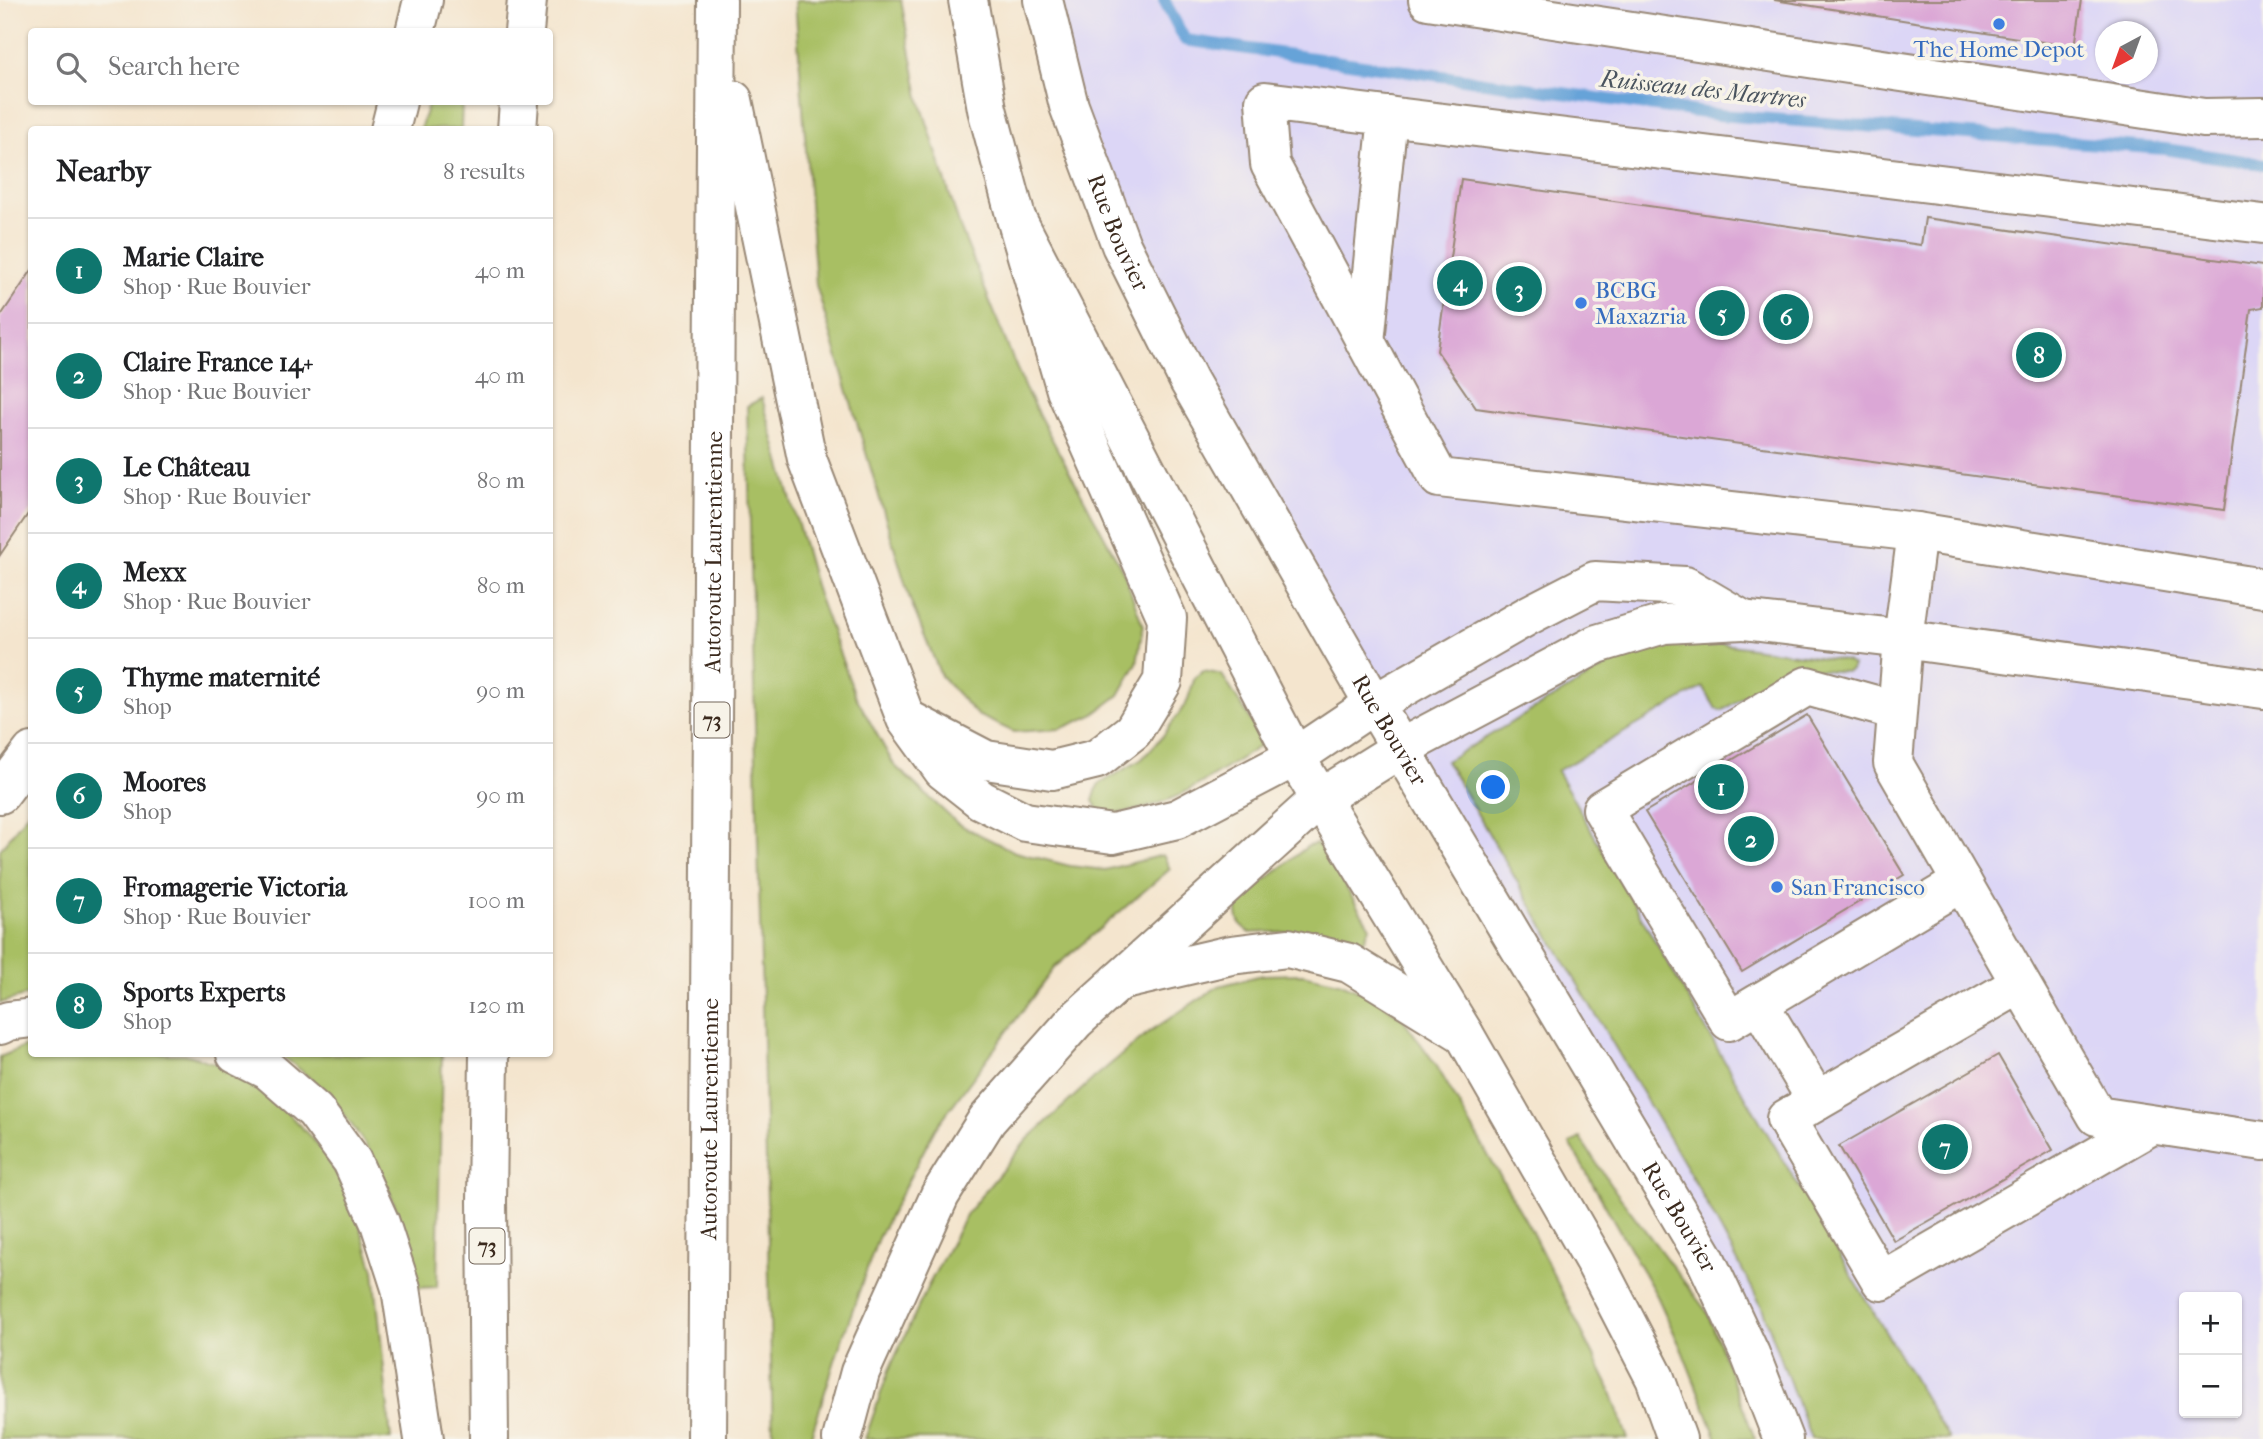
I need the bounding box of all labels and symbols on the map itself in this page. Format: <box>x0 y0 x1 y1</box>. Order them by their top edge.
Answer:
marker: The Home Depot <box>1991 16 2007 32</box>
north arrow <box>2095 21 2158 84</box>
place label: The Home Depot <box>1913 36 2085 63</box>
water label: Ruisseau des Martres <box>1597 64 1808 114</box>
street label: Rue Bouvier <box>1082 170 1155 296</box>
pin: 4 <box>1437 257 1483 309</box>
pin: 3 <box>1496 263 1542 315</box>
place label: BCBG Maxazria <box>1595 277 1687 330</box>
pin: 5 <box>1699 287 1745 339</box>
pin: 6 <box>1763 291 1809 343</box>
marker: BCBG Maxazria <box>1573 295 1589 311</box>
pin: 8 <box>2016 329 2062 381</box>
street label: Autoroute Laurentienne <box>699 431 728 674</box>
street label: Rue Bouvier <box>1346 670 1433 790</box>
road number: 73 <box>694 702 730 738</box>
pin: 1 <box>1698 761 1744 813</box>
your location <box>1476 770 1510 804</box>
pin: 2 <box>1728 813 1774 865</box>
place label: San Francisco <box>1791 874 1925 901</box>
marker: San Francisco <box>1769 879 1785 895</box>
street label: Autoroute Laurentienne <box>695 998 724 1241</box>
pin: 7 <box>1922 1121 1968 1173</box>
street label: Rue Bouvier <box>1637 1156 1723 1277</box>
road number: 73 <box>470 1228 504 1264</box>

